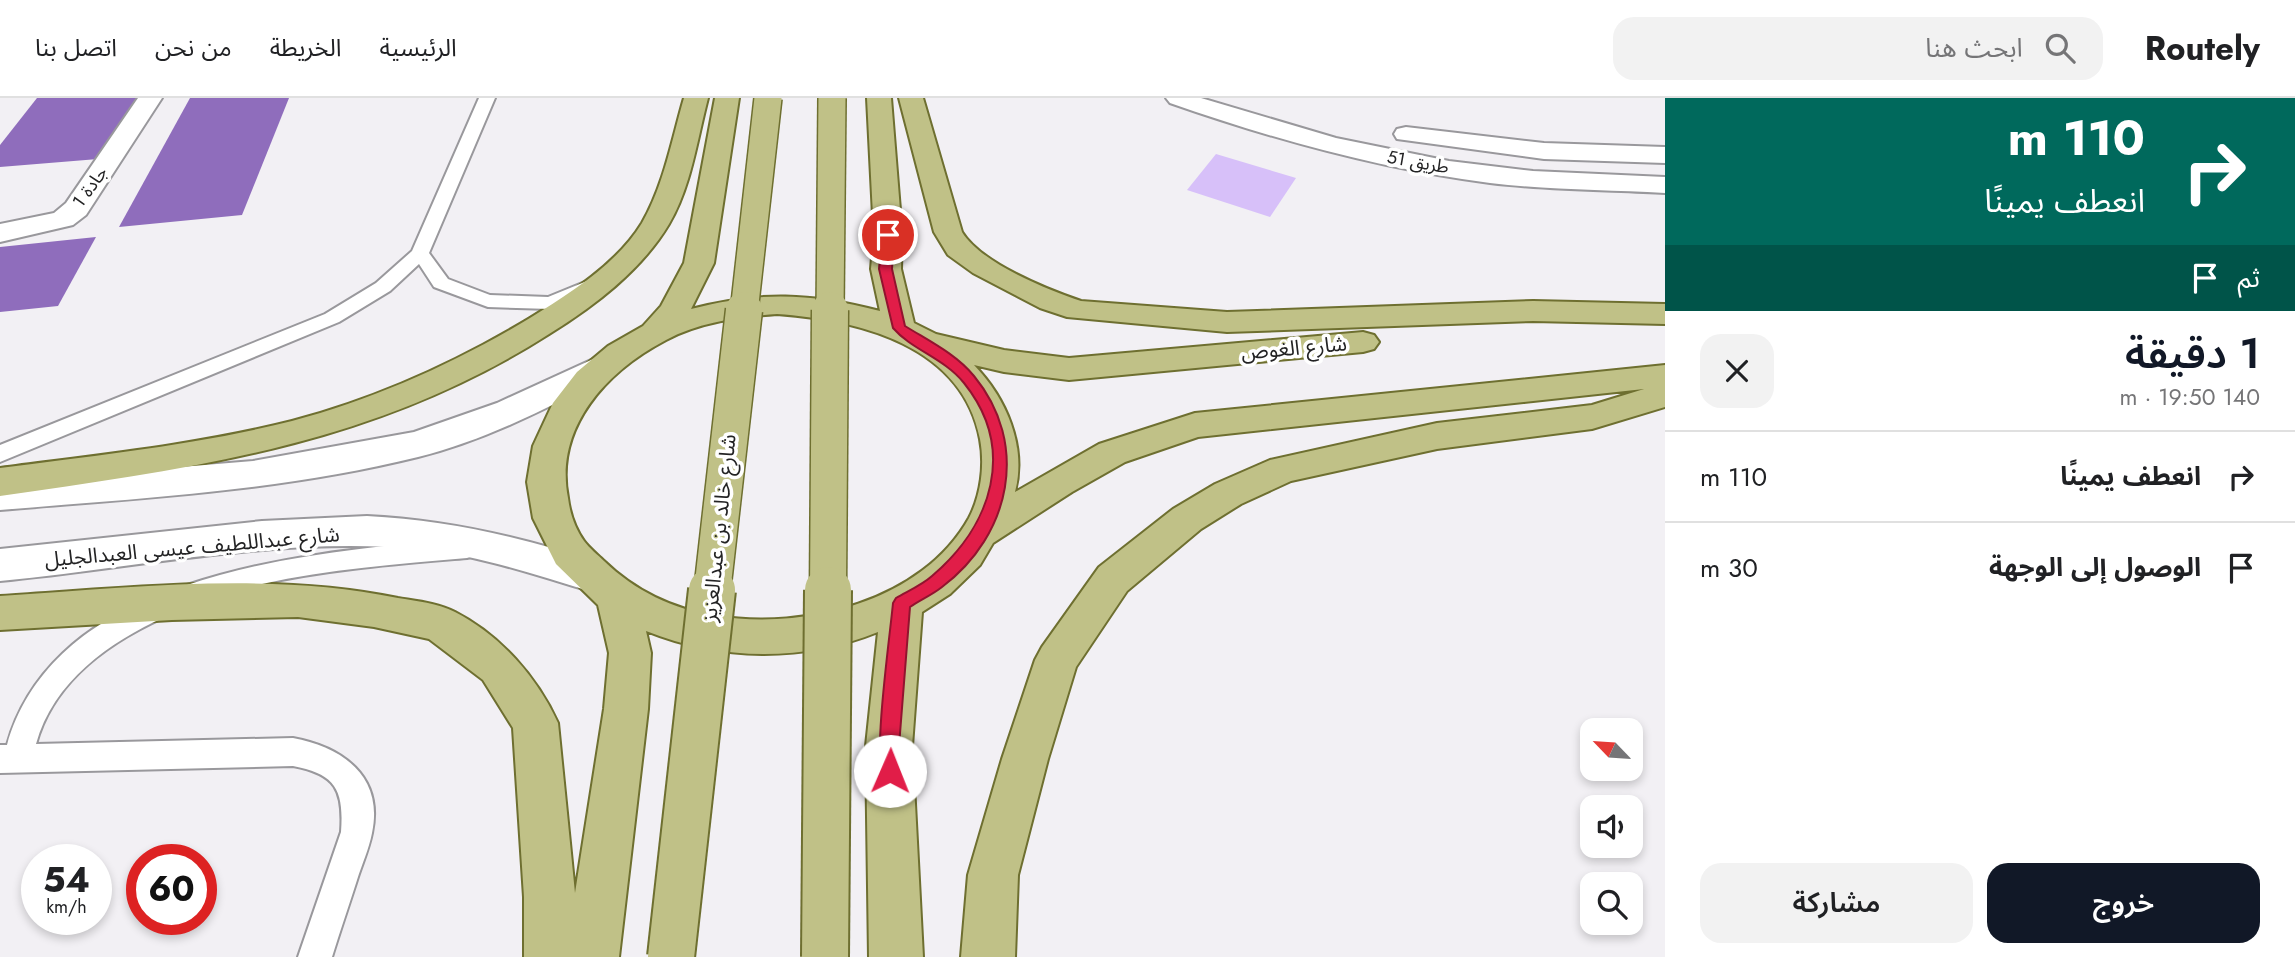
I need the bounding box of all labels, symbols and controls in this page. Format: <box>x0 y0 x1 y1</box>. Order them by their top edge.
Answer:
search box <box>1613 17 2103 80</box>
text: Routely <box>2145 25 2260 72</box>
text: ابحث هنا <box>1925 29 2023 67</box>
icon: search <box>2041 29 2079 67</box>
text: اتصل بنا <box>35 30 117 65</box>
text: من نحن <box>155 30 232 65</box>
text: الخريطة <box>270 30 342 65</box>
text: الرئيسية <box>380 30 457 65</box>
text: 110 m <box>2008 103 2145 173</box>
icon: right <box>2169 126 2260 217</box>
street label: طريق 51 <box>1385 144 1451 180</box>
street label: جادة 1 <box>66 161 114 213</box>
text: انعطف يمينًا <box>1984 178 2145 224</box>
pin <box>858 205 918 265</box>
icon: arrive <box>869 216 907 254</box>
icon: arrive <box>2186 259 2224 297</box>
text: ثم <box>2238 259 2260 297</box>
text: 1 دقيقة <box>2125 323 2260 384</box>
street label: شارع الغوص <box>1240 328 1348 368</box>
button: close <box>1700 334 1774 408</box>
text: 140 m · 19:50 <box>2120 380 2260 414</box>
street label: شارع خالد بن عبدالعزيز <box>694 433 744 624</box>
text: انعطف يمينًا <box>2060 457 2201 495</box>
text: 110 m <box>1700 458 1767 496</box>
icon: right <box>2222 458 2260 496</box>
street label: شارع عبداللطيف عيسى العبدالجليل <box>43 519 341 575</box>
text: الوصول إلى الوجهة <box>1989 548 2201 586</box>
text: 30 m <box>1700 549 1758 587</box>
icon: arrive <box>2222 549 2260 587</box>
north arrow <box>1580 718 1643 780</box>
map controls <box>1580 718 1643 935</box>
position arrow <box>853 734 927 808</box>
button: sound <box>1580 795 1643 858</box>
speed limit sign: 60 <box>126 844 217 935</box>
text: 54 <box>43 855 90 905</box>
button: مشاركة <box>1700 863 1973 943</box>
button: خروج <box>1987 863 2260 943</box>
button: search <box>1580 872 1643 935</box>
text: km/h <box>46 894 87 920</box>

